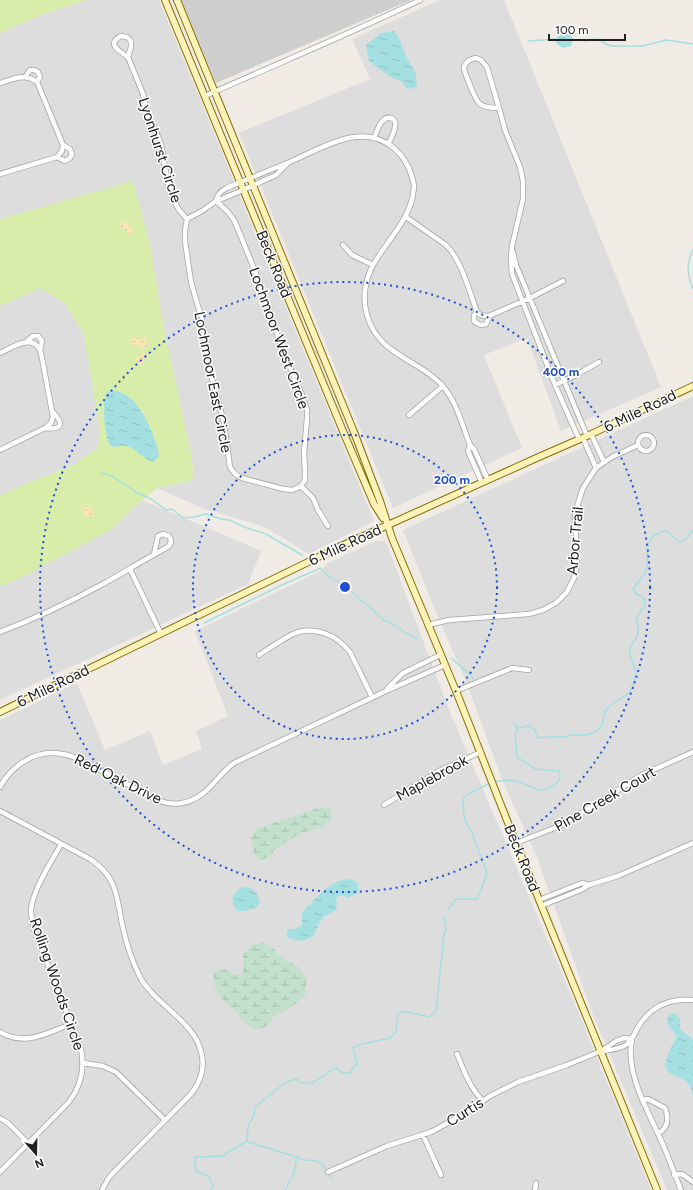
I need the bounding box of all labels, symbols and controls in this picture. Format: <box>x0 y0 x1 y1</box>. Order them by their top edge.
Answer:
scale bar <box>549 16 625 42</box>
text: 100 m <box>555 23 589 37</box>
street label: Lyonhurst Circle <box>134 95 186 205</box>
street label: Beck Road <box>252 228 296 300</box>
street label: Lochmoor West Circle <box>245 265 313 411</box>
street label: Lochmoor East Circle <box>190 310 236 454</box>
text: 400 m <box>543 365 579 379</box>
street label: 6 Mile Road <box>601 386 679 436</box>
text: 200 m <box>434 473 470 487</box>
street label: Arbor Trail <box>563 506 587 576</box>
street label: 6 Mile Road <box>306 520 384 570</box>
centre of rings <box>338 580 352 594</box>
street label: 6 Mile Road <box>14 661 92 711</box>
street label: Red Oak Drive <box>71 750 165 808</box>
street label: Maplebrook <box>393 751 472 805</box>
street label: Pine Creek Court <box>551 762 659 835</box>
street label: Beck Road <box>500 822 544 894</box>
street label: Rolling Woods Circle <box>26 915 88 1053</box>
street label: Curtis <box>443 1094 487 1130</box>
north arrow <box>16 1134 56 1174</box>
text: N <box>33 1155 45 1170</box>

